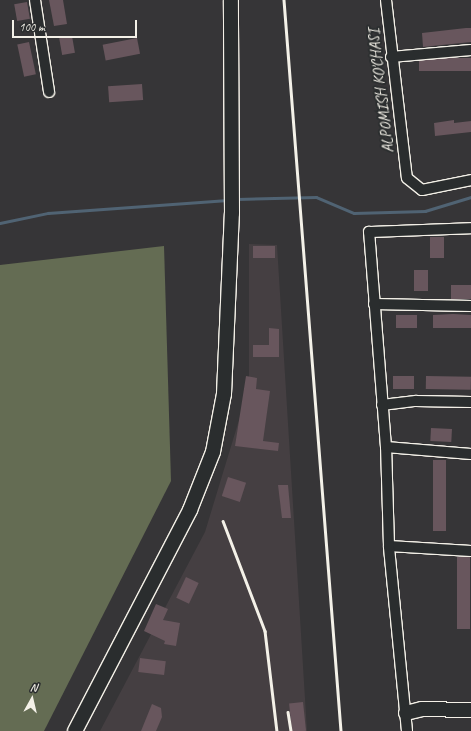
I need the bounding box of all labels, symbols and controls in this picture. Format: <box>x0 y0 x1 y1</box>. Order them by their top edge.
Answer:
scale bar <box>14 12 139 38</box>
text: 100 m <box>19 19 45 35</box>
street label: ALPOMISH KO'CHASI <box>364 28 398 154</box>
north arrow <box>12 679 52 719</box>
text: N <box>29 680 38 695</box>

